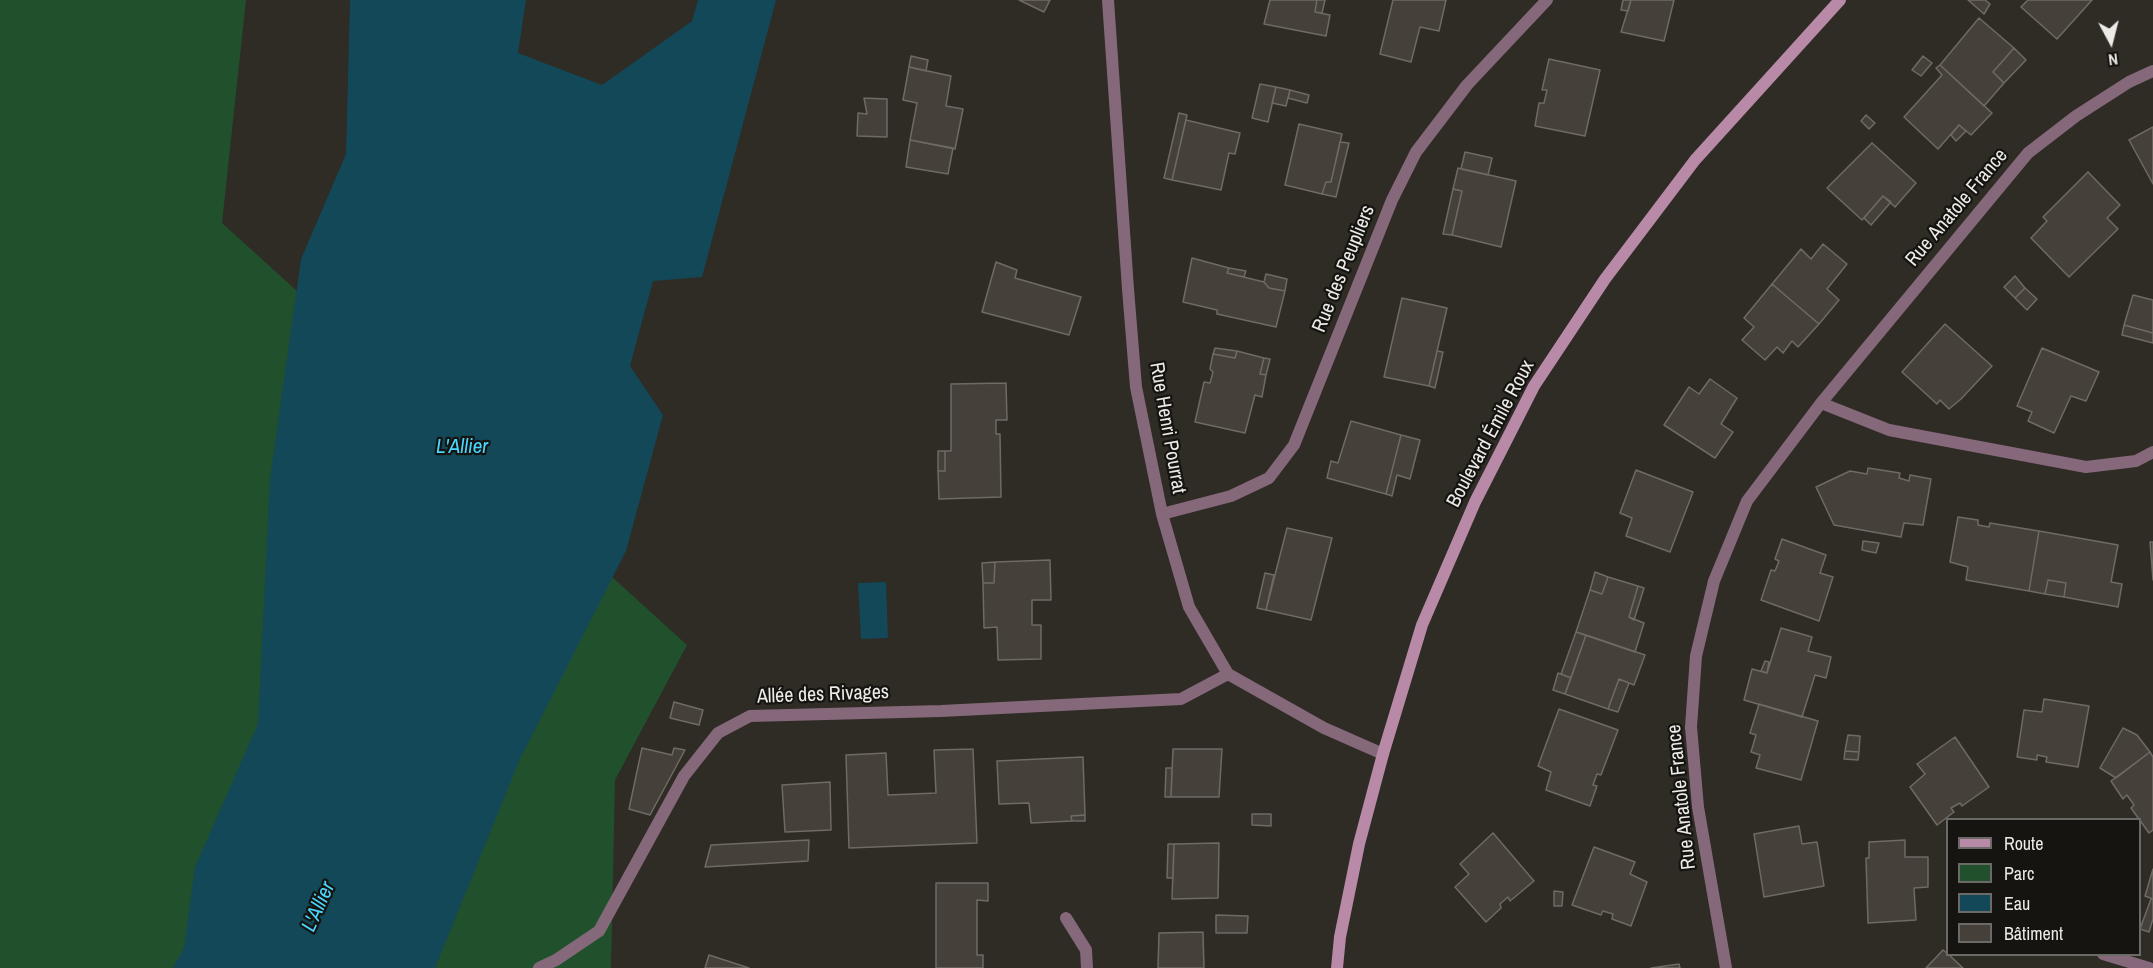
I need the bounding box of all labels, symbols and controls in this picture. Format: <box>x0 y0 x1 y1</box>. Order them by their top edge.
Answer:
north arrow <box>2081 12 2141 72</box>
text: N <box>2107 48 2119 71</box>
street label: Rue Anatole France <box>1901 144 2013 272</box>
street label: Rue des Peupliers <box>1308 202 1380 336</box>
street label: Boulevard Émile Roux <box>1442 356 1540 512</box>
street label: Rue Henri Pourrat <box>1144 360 1190 496</box>
water label: L'Allier <box>436 434 488 460</box>
street label: Allée des Rivages <box>757 681 889 709</box>
street label: Rue Anatole France <box>1662 723 1702 871</box>
legend <box>1946 818 2141 956</box>
text: Route <box>2004 831 2043 856</box>
text: Parc <box>2004 861 2034 886</box>
water label: L'Allier <box>297 878 341 936</box>
text: Eau <box>2004 891 2030 916</box>
text: Bâtiment <box>2004 921 2063 946</box>

